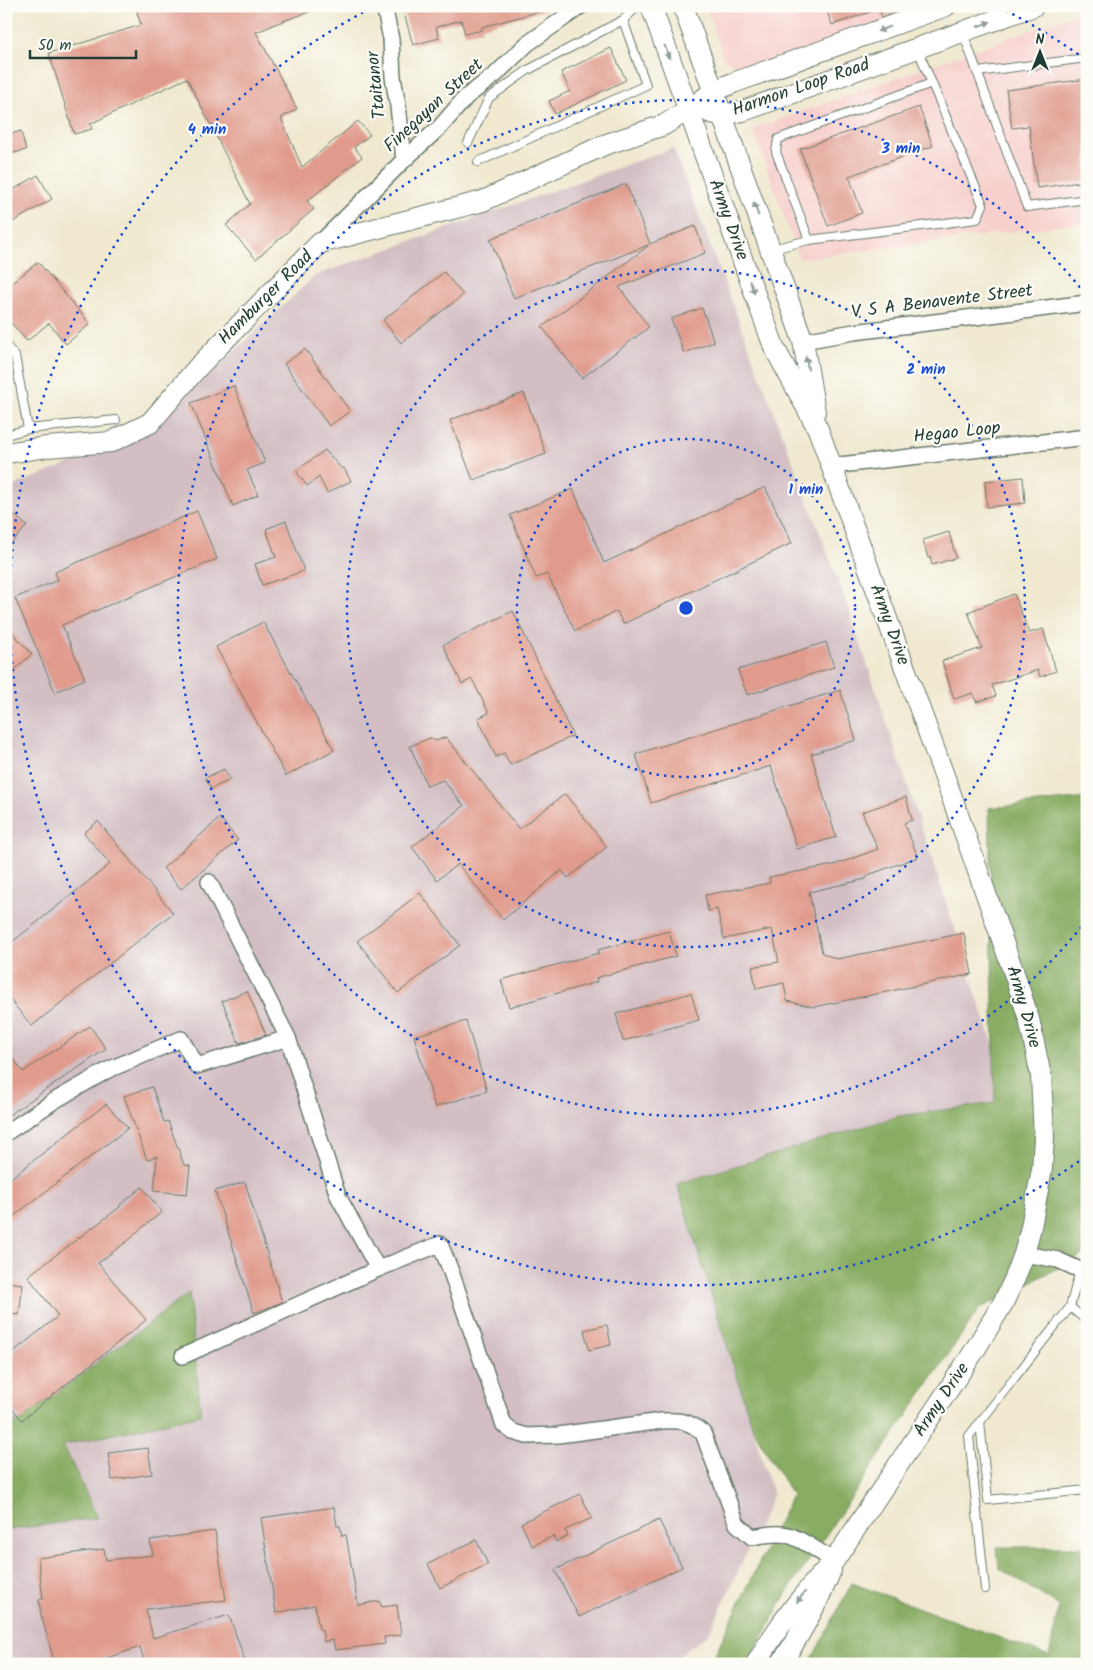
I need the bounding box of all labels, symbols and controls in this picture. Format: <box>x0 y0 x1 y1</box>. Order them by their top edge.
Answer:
one-way arrow <box>977 20 992 28</box>
one-way arrow <box>876 26 891 33</box>
scale bar <box>30 28 136 60</box>
north arrow <box>1016 28 1066 78</box>
text: N <box>1036 29 1045 51</box>
text: 50 m <box>38 34 72 58</box>
one-way arrow <box>663 45 671 60</box>
street label: Ttaitanor <box>359 48 395 121</box>
street label: Finegayan Street <box>377 51 491 160</box>
street label: Harmon Loop Road <box>728 51 875 125</box>
text: 4 min <box>188 118 226 142</box>
text: 3 min <box>881 137 920 161</box>
street label: Army Drive <box>700 175 756 265</box>
one-way arrow <box>752 202 759 217</box>
street label: Hamburger Road <box>212 243 321 352</box>
street label: V S A Benavente Street <box>850 276 1035 328</box>
one-way arrow <box>748 280 756 295</box>
one-way arrow <box>802 355 810 371</box>
text: 2 min <box>906 358 946 382</box>
street label: Hegao Loop <box>912 414 1002 452</box>
text: 1 min <box>789 478 823 502</box>
street label: Army Drive <box>861 580 917 670</box>
centre of rings <box>677 599 695 617</box>
street label: Army Drive <box>997 962 1049 1052</box>
street label: Army Drive <box>906 1357 978 1443</box>
one-way arrow <box>796 1590 806 1604</box>

